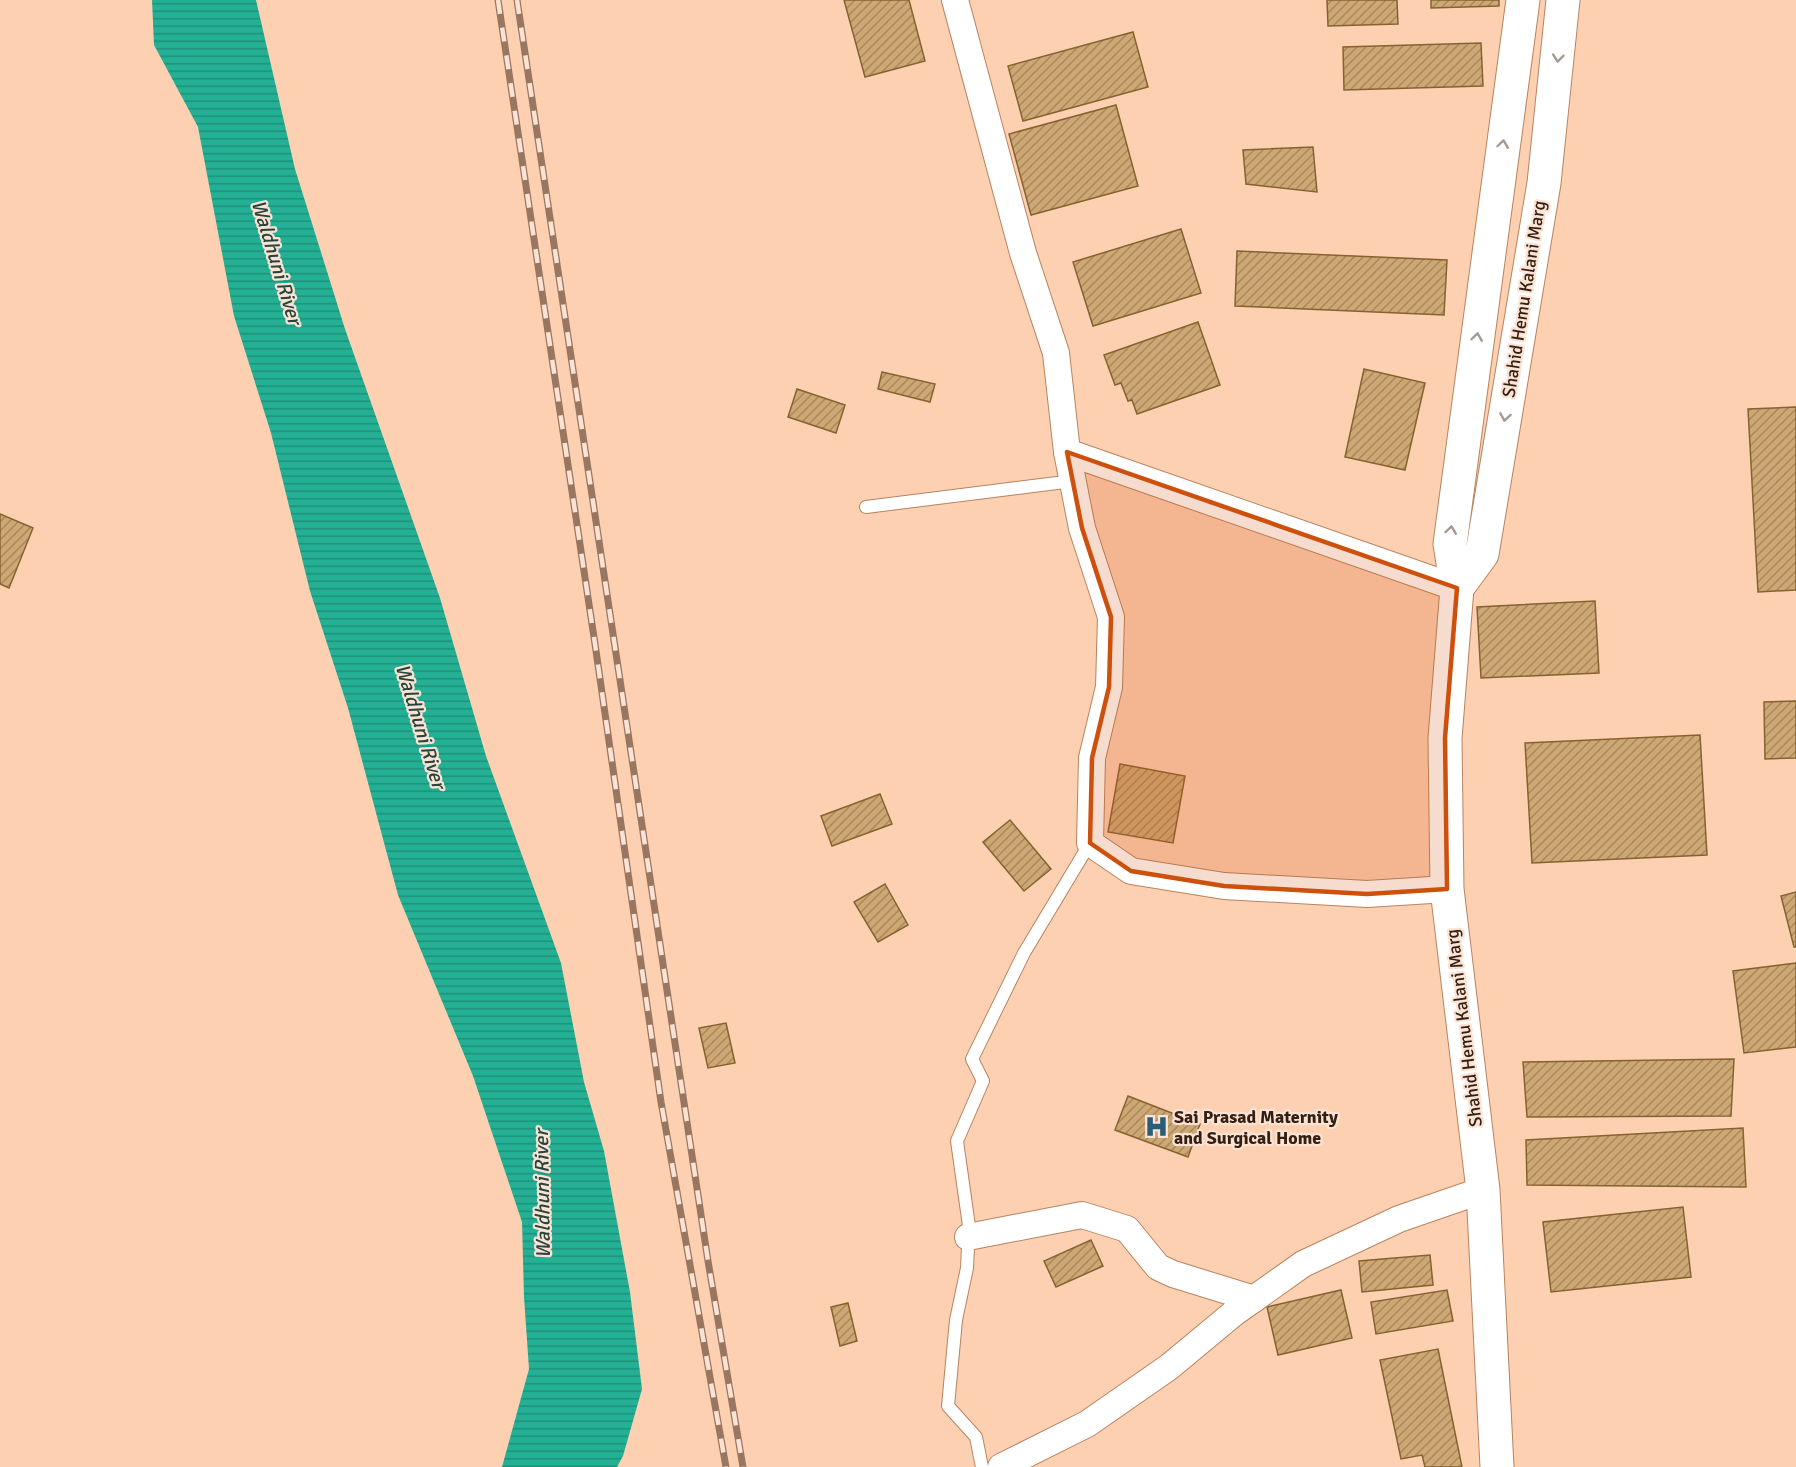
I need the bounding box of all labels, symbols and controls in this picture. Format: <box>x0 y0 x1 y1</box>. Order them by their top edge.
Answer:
one-way arrow <box>1552 54 1564 63</box>
one-way arrow <box>1497 139 1509 148</box>
water label: Waldhuni River <box>246 197 308 330</box>
street label: Shahid Hemu Kalani Marg <box>1498 199 1550 399</box>
one-way arrow <box>1471 332 1483 342</box>
one-way arrow <box>1499 412 1512 422</box>
one-way arrow <box>1445 526 1457 535</box>
water label: Waldhuni River <box>390 661 452 794</box>
street label: Shahid Hemu Kalani Marg <box>1441 928 1487 1128</box>
place label: Sai Prasad Maternity and Surgical Home <box>1174 1106 1338 1149</box>
hospital icon: Sai Prasad Maternity and Surgical Home <box>1143 1114 1169 1140</box>
water label: Waldhuni River <box>529 1127 556 1259</box>

